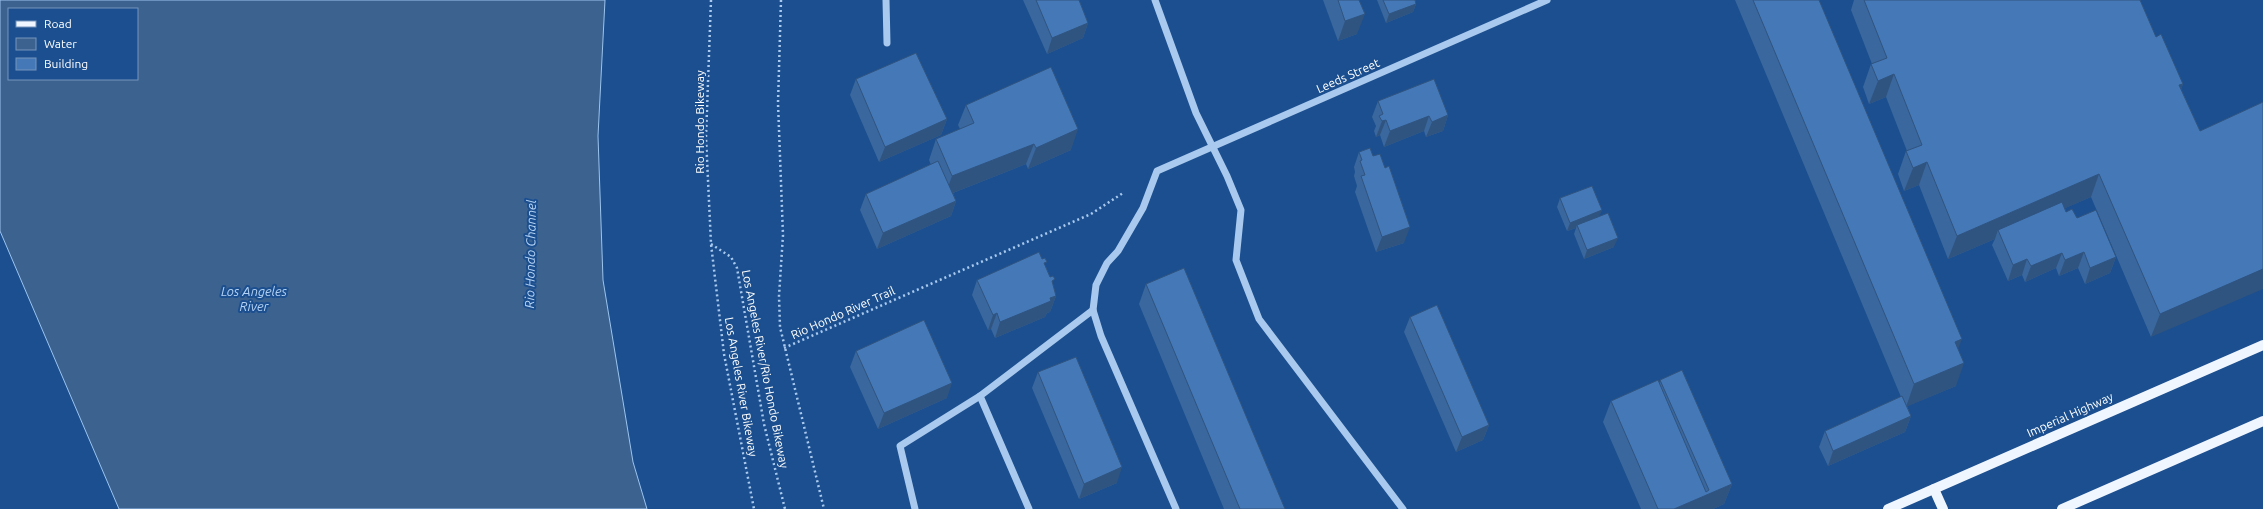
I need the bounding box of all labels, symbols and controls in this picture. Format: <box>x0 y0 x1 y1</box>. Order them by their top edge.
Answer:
legend <box>8 8 138 80</box>
text: Road <box>44 17 72 30</box>
text: Water <box>44 37 77 50</box>
street label: Leeds Street <box>1314 56 1382 95</box>
text: Building <box>44 57 88 70</box>
street label: Rio Hondo Bikeway <box>693 70 706 174</box>
water label: Rio Hondo Channel <box>522 199 538 308</box>
street label: Los Angeles River/Rio Hondo Bikeway <box>740 269 791 469</box>
water label: Los Angeles River <box>221 284 288 313</box>
street label: Rio Hondo River Trail <box>789 284 897 341</box>
street label: Los Angeles River Bikeway <box>723 316 760 458</box>
street label: Imperial Highway <box>2025 390 2115 439</box>

